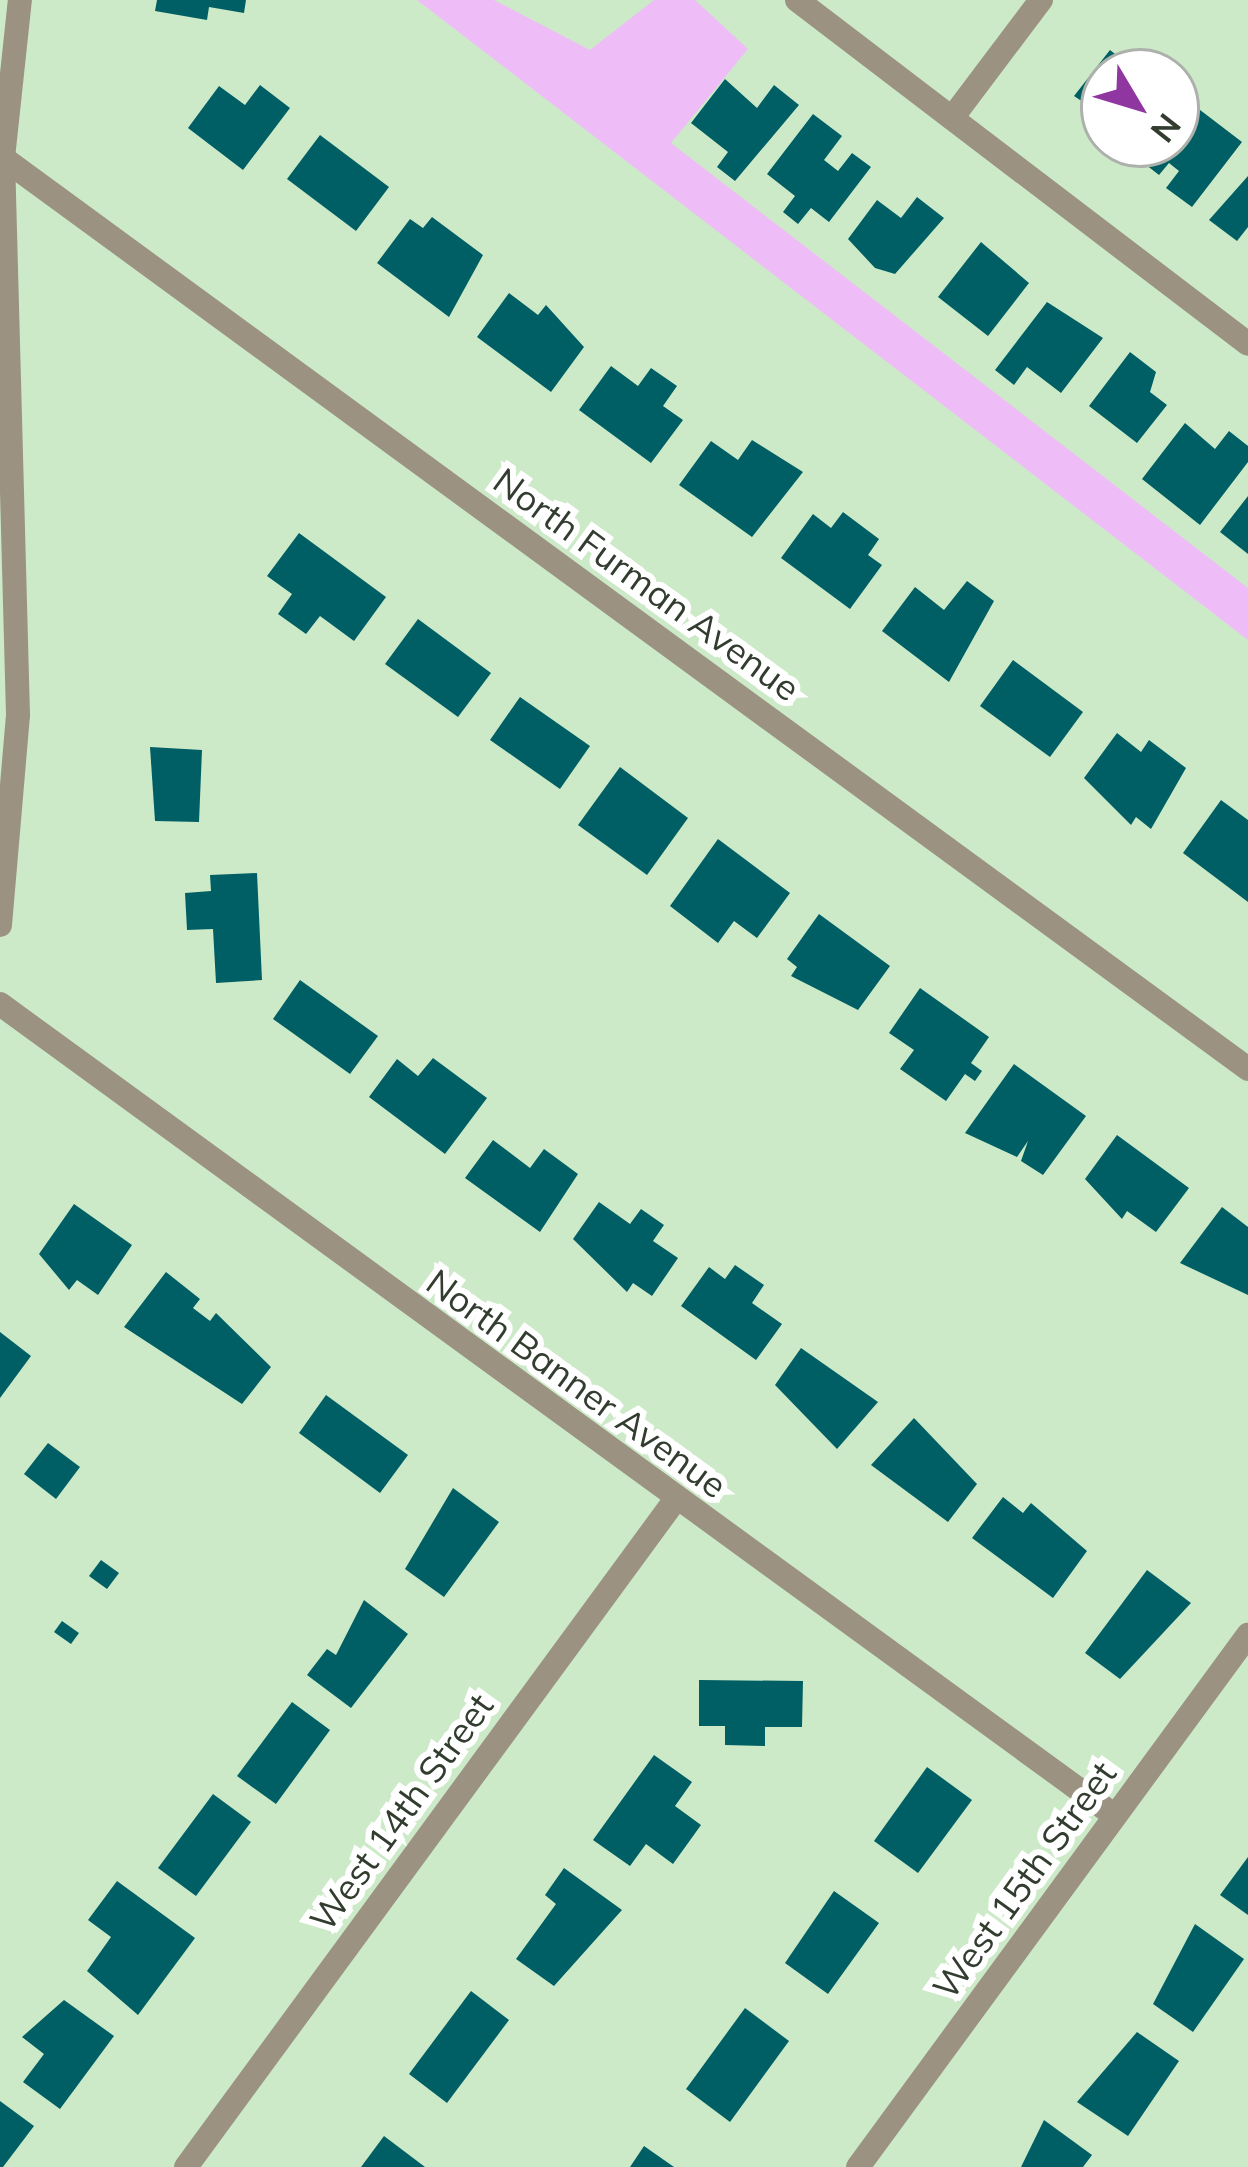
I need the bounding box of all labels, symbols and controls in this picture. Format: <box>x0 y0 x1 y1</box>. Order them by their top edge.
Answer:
north arrow <box>1080 48 1200 168</box>
text: N <box>1143 106 1190 151</box>
street label: North Furman Avenue <box>486 459 808 709</box>
street label: North Banner Avenue <box>419 1260 735 1506</box>
street label: West 14th Street <box>300 1685 502 1939</box>
street label: West 15th Street <box>923 1753 1125 2007</box>

